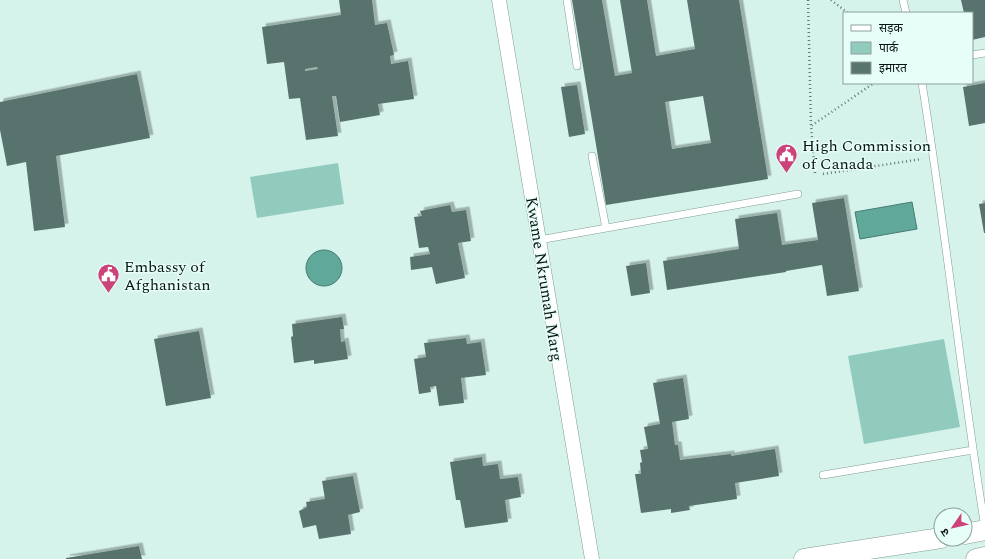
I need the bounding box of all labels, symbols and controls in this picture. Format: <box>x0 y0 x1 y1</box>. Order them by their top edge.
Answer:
legend <box>843 12 973 84</box>
text: सड़क <box>879 19 904 38</box>
text: पार्क <box>879 39 899 58</box>
text: इमारत <box>879 59 908 78</box>
place label: High Commission of Canada <box>802 134 931 176</box>
public building icon: High Commission of Canada <box>774 141 800 174</box>
street label: Kwame Nkrumah Marg <box>519 195 569 363</box>
place label: Embassy of Afghanistan <box>124 255 211 297</box>
public building icon: Embassy of Afghanistan <box>96 262 122 295</box>
north arrow <box>933 507 973 547</box>
text: उ <box>936 524 954 540</box>

